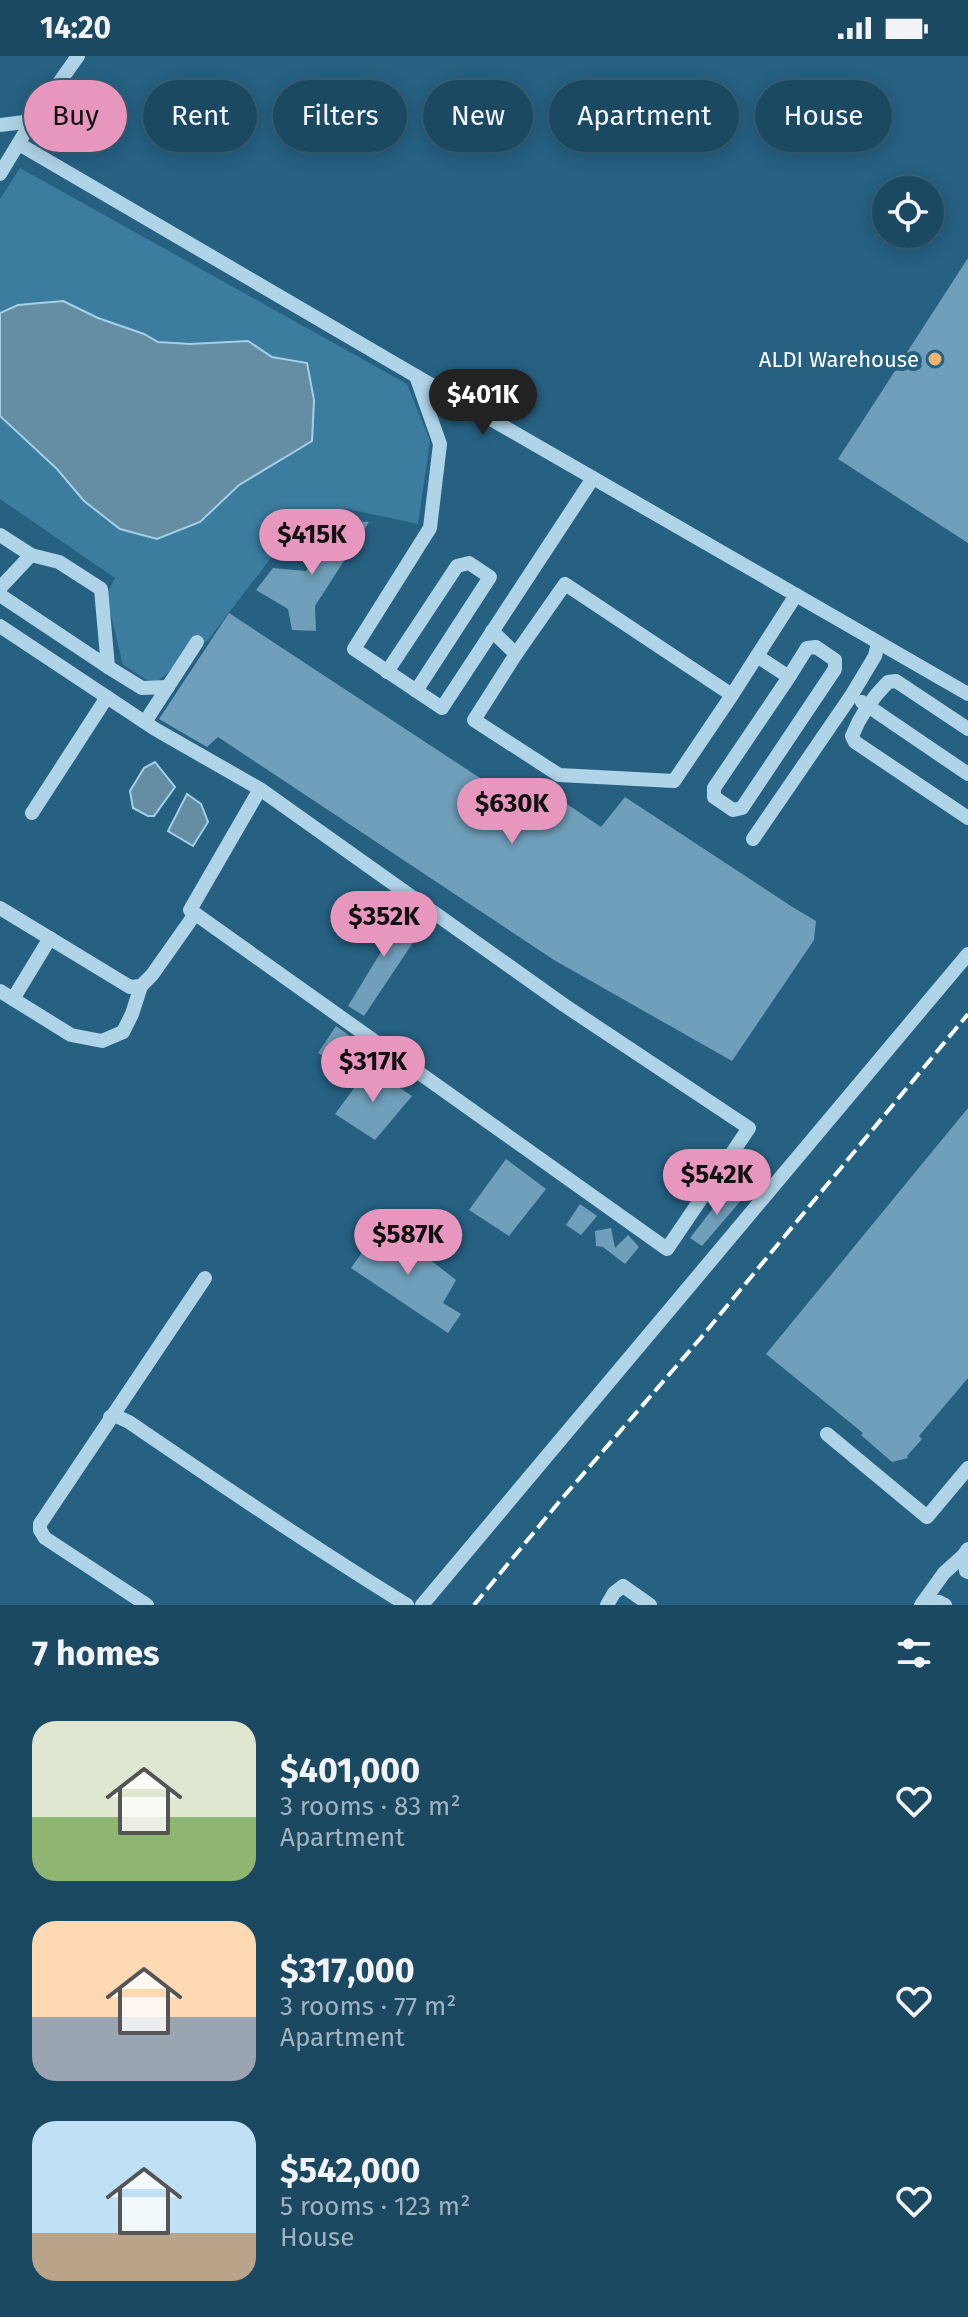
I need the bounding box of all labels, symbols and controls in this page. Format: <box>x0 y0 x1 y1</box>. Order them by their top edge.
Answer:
text: 14:20 <box>40 10 111 46</box>
chip: Buy <box>24 80 127 152</box>
chip: Rent <box>143 80 257 152</box>
chip: Filters <box>273 80 407 152</box>
chip: New <box>423 80 533 152</box>
chip: Apartment <box>549 80 739 152</box>
chip: House <box>755 80 892 152</box>
map controls <box>872 176 944 248</box>
button: locate <box>872 176 944 248</box>
place label: ALDI Warehouse <box>759 346 919 373</box>
marker: ALDI Warehouse <box>926 350 944 368</box>
pin: $401K <box>427 369 539 437</box>
text: $401K <box>447 379 519 410</box>
pin: $415K <box>256 509 368 577</box>
text: $415K <box>277 519 347 550</box>
pin: $630K <box>456 778 568 846</box>
text: $630K <box>475 788 549 819</box>
pin: $352K <box>328 891 440 959</box>
text: $352K <box>348 901 420 932</box>
pin: $317K <box>317 1036 429 1104</box>
text: $317K <box>339 1046 407 1077</box>
pin: $542K <box>661 1149 773 1217</box>
text: $542K <box>681 1159 753 1190</box>
pin: $587K <box>352 1209 464 1277</box>
text: $587K <box>372 1219 444 1250</box>
icon: filters <box>892 1631 936 1675</box>
text: 7 homes <box>32 1633 159 1674</box>
text: $401,000 <box>280 1750 420 1791</box>
icon: home <box>96 1753 192 1849</box>
icon: heart <box>892 1779 936 1823</box>
text: 3 rooms · 83 m² <box>280 1791 461 1822</box>
text: Apartment <box>280 1822 405 1853</box>
text: $317,000 <box>280 1950 415 1991</box>
icon: home <box>96 1953 192 2049</box>
icon: heart <box>892 1979 936 2023</box>
text: 3 rooms · 77 m² <box>280 1991 456 2022</box>
text: Apartment <box>280 2022 405 2053</box>
text: $542,000 <box>280 2150 420 2191</box>
icon: home <box>96 2153 192 2249</box>
icon: heart <box>892 2179 936 2223</box>
text: 5 rooms · 123 m² <box>280 2191 470 2222</box>
text: House <box>280 2222 354 2253</box>

